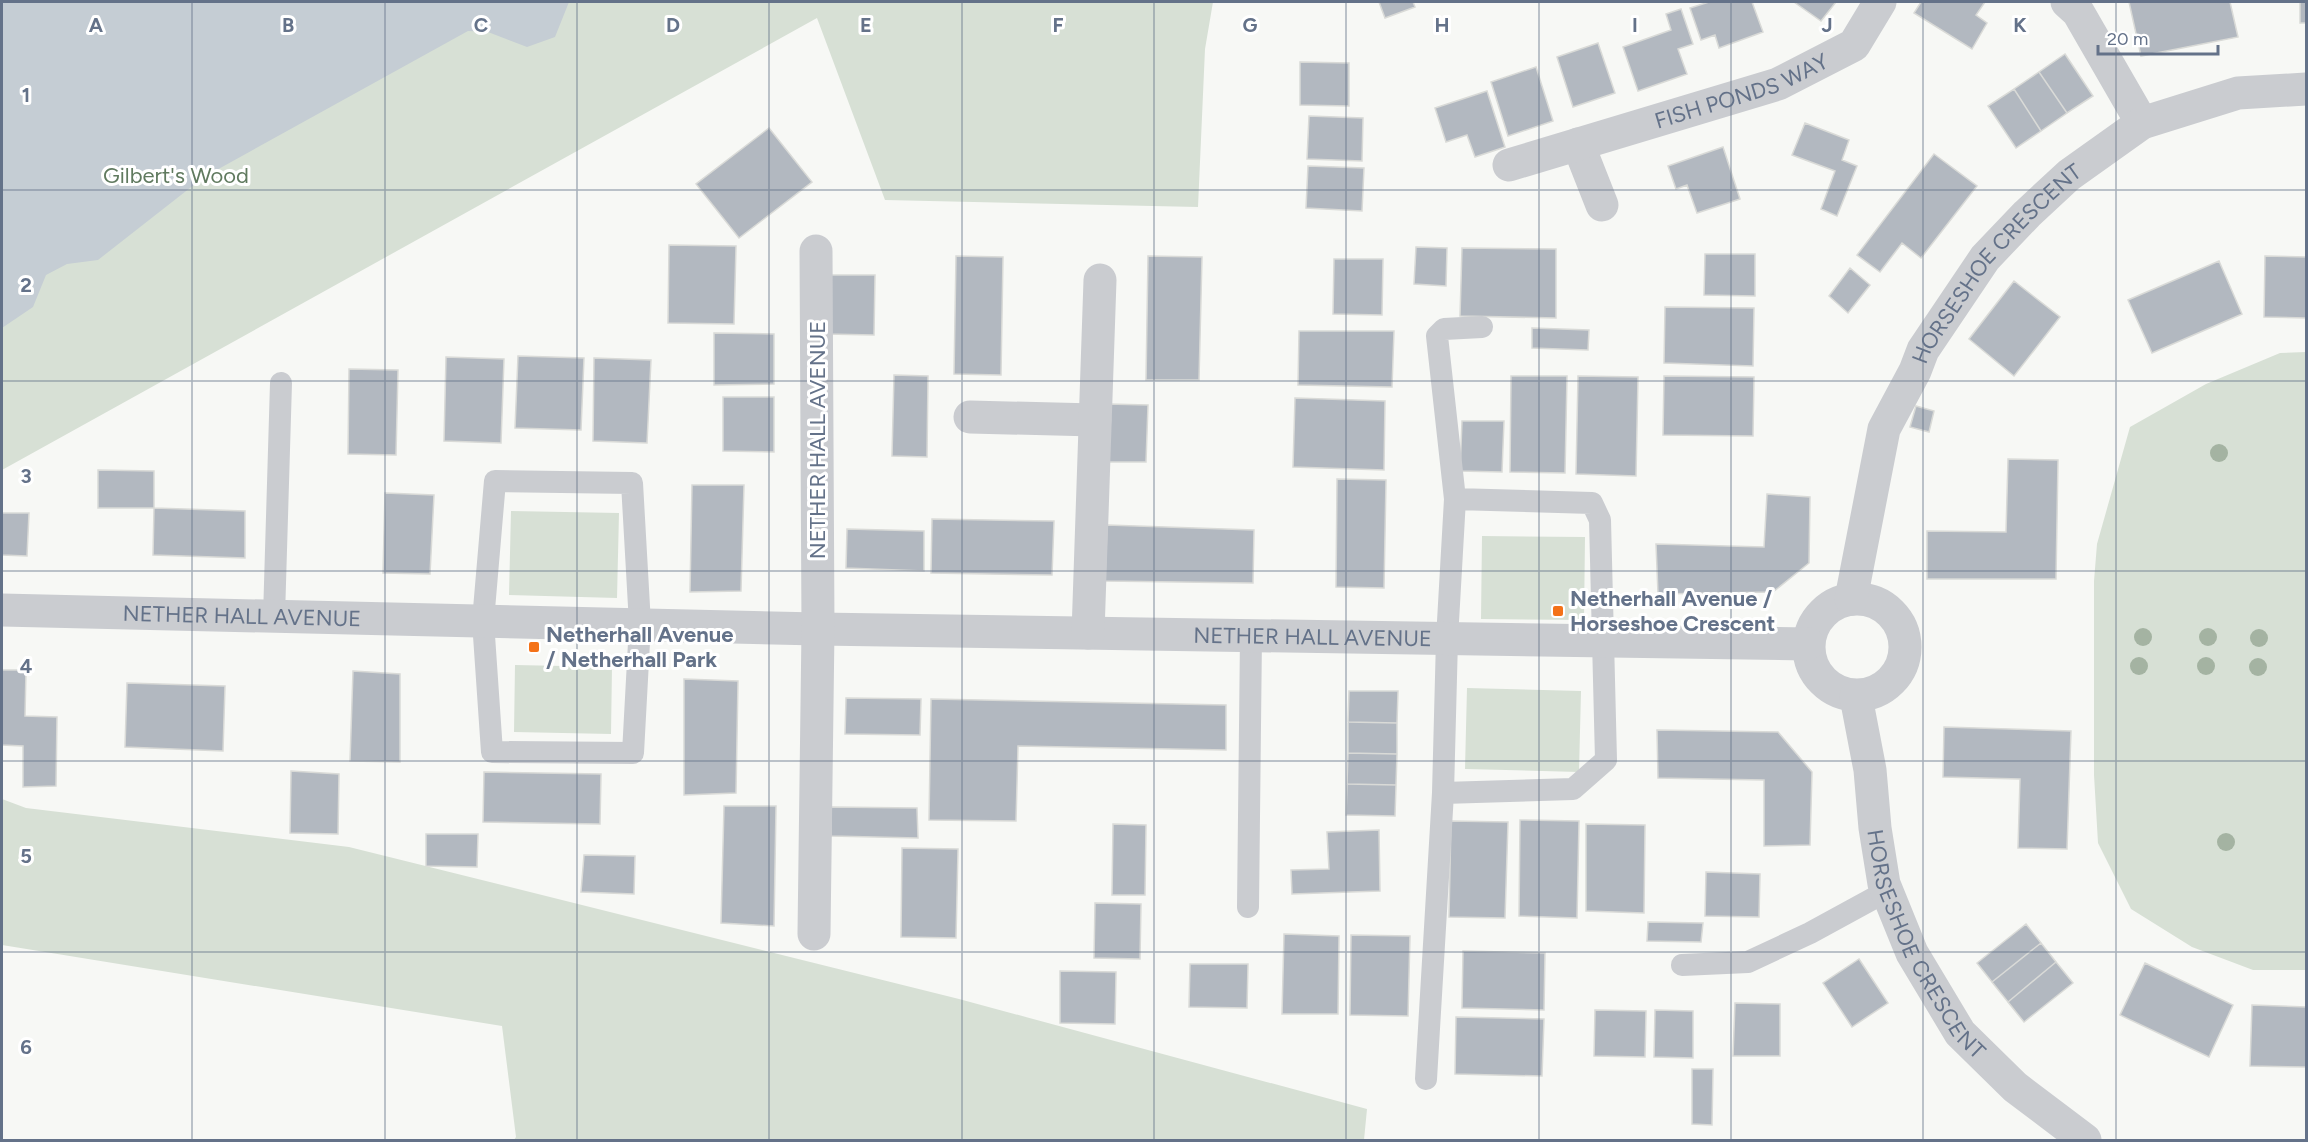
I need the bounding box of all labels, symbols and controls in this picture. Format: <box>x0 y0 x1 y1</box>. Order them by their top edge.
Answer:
text: A <box>89 13 104 37</box>
text: B <box>282 13 294 37</box>
text: C <box>474 13 488 37</box>
text: D <box>666 13 680 37</box>
text: E <box>860 13 872 37</box>
text: F <box>1052 13 1064 37</box>
text: G <box>1243 13 1258 37</box>
text: H <box>1435 13 1450 37</box>
text: I <box>1632 13 1638 37</box>
text: J <box>1821 13 1833 37</box>
text: K <box>2013 13 2027 37</box>
scale bar <box>2098 18 2218 56</box>
text: 20 m <box>2107 28 2148 50</box>
street label: FISH PONDS WAY <box>1651 47 1833 134</box>
text: 1 <box>22 83 30 107</box>
street label: HORSESHOE CRESCENT <box>1906 157 2086 367</box>
park label: Gilbert's Wood <box>103 162 249 189</box>
text: 2 <box>20 273 32 297</box>
street label: NETHER HALL AVENUE <box>804 321 831 559</box>
text: 3 <box>20 464 32 488</box>
place label: Netherhall Avenue / Horseshoe Crescent <box>1570 585 1775 637</box>
street label: NETHER HALL AVENUE <box>122 599 362 632</box>
marker: Netherhall Avenue / Horseshoe Crescent <box>1551 604 1565 618</box>
place label: Netherhall Avenue / Netherhall Park <box>546 621 733 673</box>
street label: NETHER HALL AVENUE <box>1193 621 1432 652</box>
marker: Netherhall Avenue / Netherhall Park <box>527 640 541 654</box>
text: 4 <box>20 654 33 678</box>
street label: HORSESHOE CRESCENT <box>1862 827 1991 1064</box>
text: 5 <box>20 844 32 868</box>
text: 6 <box>20 1035 32 1059</box>

